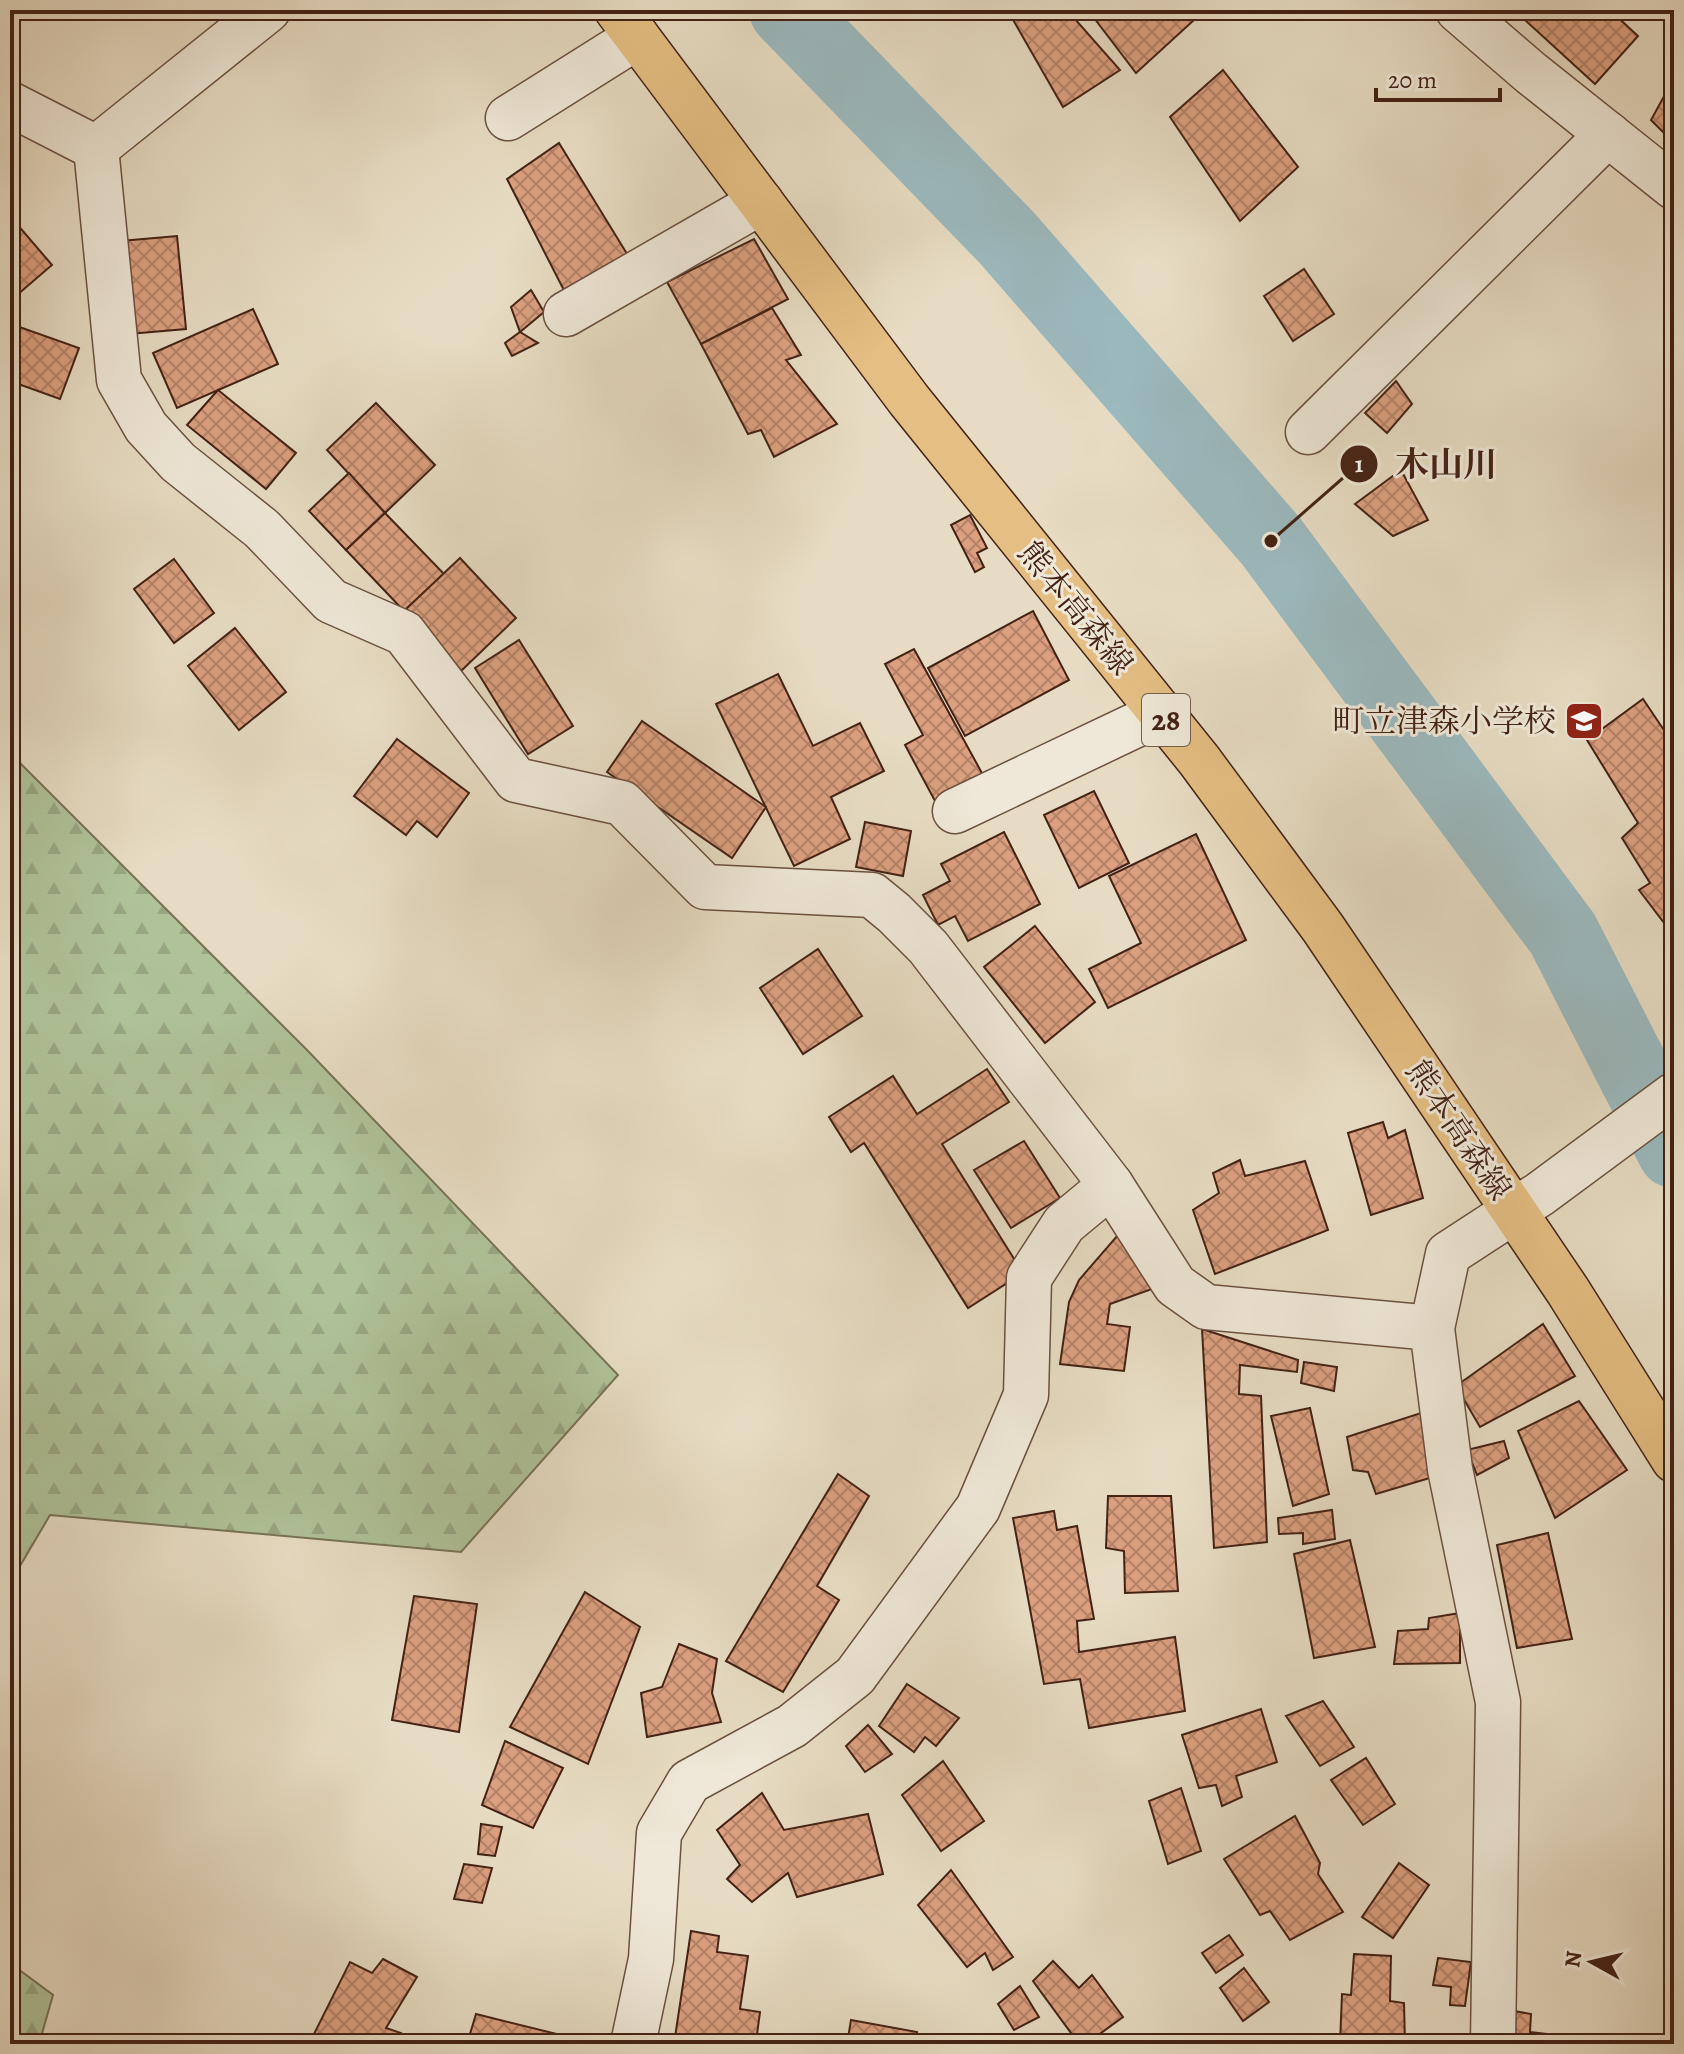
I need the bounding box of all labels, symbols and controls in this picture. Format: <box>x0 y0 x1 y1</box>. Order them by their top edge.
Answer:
scale bar <box>1376 52 1500 102</box>
text: 20 m <box>1388 64 1437 96</box>
callout: 木山川 <box>1339 435 1513 493</box>
text: 木山川 <box>1395 441 1497 488</box>
text: 1 <box>1355 448 1364 480</box>
street label: 熊本高森線 <box>1009 532 1143 684</box>
road number: 28 <box>1142 694 1190 746</box>
place label: 町立津森小学校 <box>1332 699 1556 743</box>
school or university icon: 町立津森小学校 <box>1563 700 1605 742</box>
street label: 熊本高森線 <box>1396 1051 1522 1209</box>
north arrow <box>1552 1922 1632 2002</box>
text: N <box>1557 1949 1589 1969</box>

